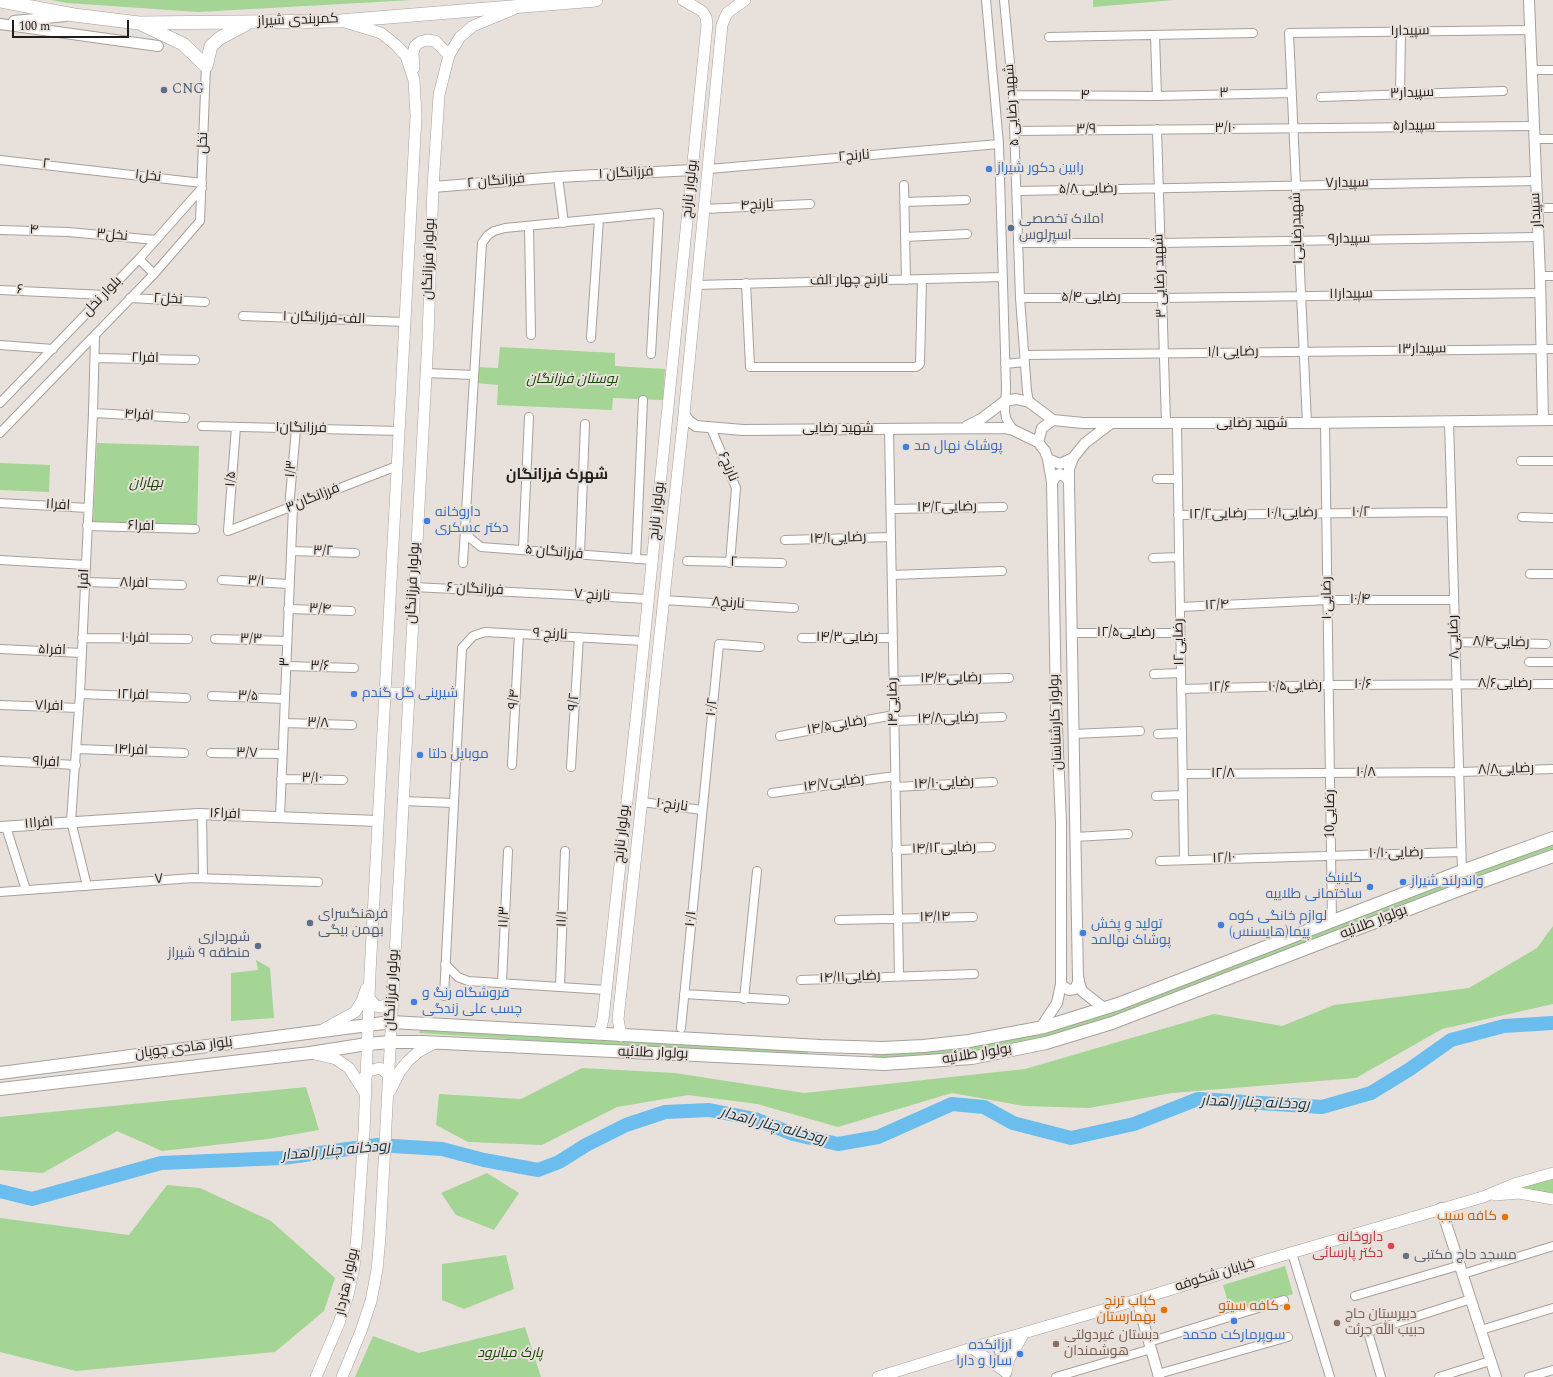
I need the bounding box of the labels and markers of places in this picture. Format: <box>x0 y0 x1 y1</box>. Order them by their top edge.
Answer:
place label: CNG <box>172 82 204 98</box>
marker: CNG <box>159 85 169 95</box>
place label: رابین دکور شیراز <box>997 161 1084 177</box>
marker: رابین دکور شیراز <box>984 164 994 174</box>
place label: املاک تخصصی اسپرلوس <box>1019 212 1104 244</box>
marker: املاک تخصصی اسپرلوس <box>1006 223 1016 233</box>
place label: پوشاک نهال مد <box>914 439 1002 455</box>
marker: پوشاک نهال مد <box>901 442 911 452</box>
place label: داروخانه دکتر عسکری <box>435 505 509 538</box>
marker: داروخانه دکتر عسکری <box>422 516 432 526</box>
place label: شیرینی گل گندم <box>362 686 458 702</box>
marker: شیرینی گل گندم <box>349 689 359 699</box>
place label: موبایل دلتا <box>428 747 489 763</box>
marker: موبایل دلتا <box>415 750 425 760</box>
place label: کلینیک ساختمانی طلاییه <box>1265 871 1362 904</box>
place label: واندرلند شیراز <box>1411 874 1484 890</box>
marker: واندرلند شیراز <box>1398 877 1408 887</box>
marker: کلینیک ساختمانی طلاییه <box>1365 882 1375 892</box>
place label: فرهنگسرای بهمن بیگی <box>318 907 388 940</box>
place label: لوازم خانگی کوه پیما(هایسنس) <box>1229 909 1327 942</box>
place label: تولید و پخش پوشاک نهالمد <box>1091 917 1171 950</box>
marker: فرهنگسرای بهمن بیگی <box>305 918 315 928</box>
marker: لوازم خانگی کوه پیما(هایسنس) <box>1216 920 1226 930</box>
marker: تولید و پخش پوشاک نهالمد <box>1078 928 1088 938</box>
place label: شهرداری منطقه ۹ شیراز <box>168 930 250 962</box>
marker: شهرداری منطقه ۹ شیراز <box>253 941 263 951</box>
place label: فروشگاه رنگ و چسب علی زندگی <box>422 986 522 1018</box>
marker: فروشگاه رنگ و چسب علی زندگی <box>409 997 419 1007</box>
place label: کافه سیب <box>1437 1209 1497 1225</box>
marker: کافه سیب <box>1500 1212 1510 1222</box>
place label: داروخانه دکتر پارسائی <box>1312 1230 1383 1262</box>
marker: داروخانه دکتر پارسائی <box>1386 1241 1396 1251</box>
place label: مسجد حاج مکتبی <box>1414 1248 1517 1264</box>
marker: مسجد حاج مکتبی <box>1401 1251 1411 1261</box>
place label: کباب ترنج بهمارستان <box>1097 1294 1156 1326</box>
place label: کافه سیتو <box>1218 1299 1279 1315</box>
marker: کافه سیتو <box>1282 1302 1292 1312</box>
marker: کباب ترنج بهمارستان <box>1159 1305 1169 1315</box>
place label: دبیرستان حاج حبیب الله جرئت <box>1345 1307 1425 1340</box>
marker: سوپرمارکت محمد <box>1229 1316 1239 1326</box>
marker: دبیرستان حاج حبیب الله جرئت <box>1332 1318 1342 1328</box>
place label: دبستان غیردولتی هوشمندان <box>1064 1328 1159 1360</box>
place label: سوپرمارکت محمد <box>1183 1328 1285 1344</box>
place label: ارزانکده سارا و دارا <box>956 1338 1012 1370</box>
marker: دبستان غیردولتی هوشمندان <box>1051 1339 1061 1349</box>
marker: ارزانکده سارا و دارا <box>1015 1349 1025 1359</box>

